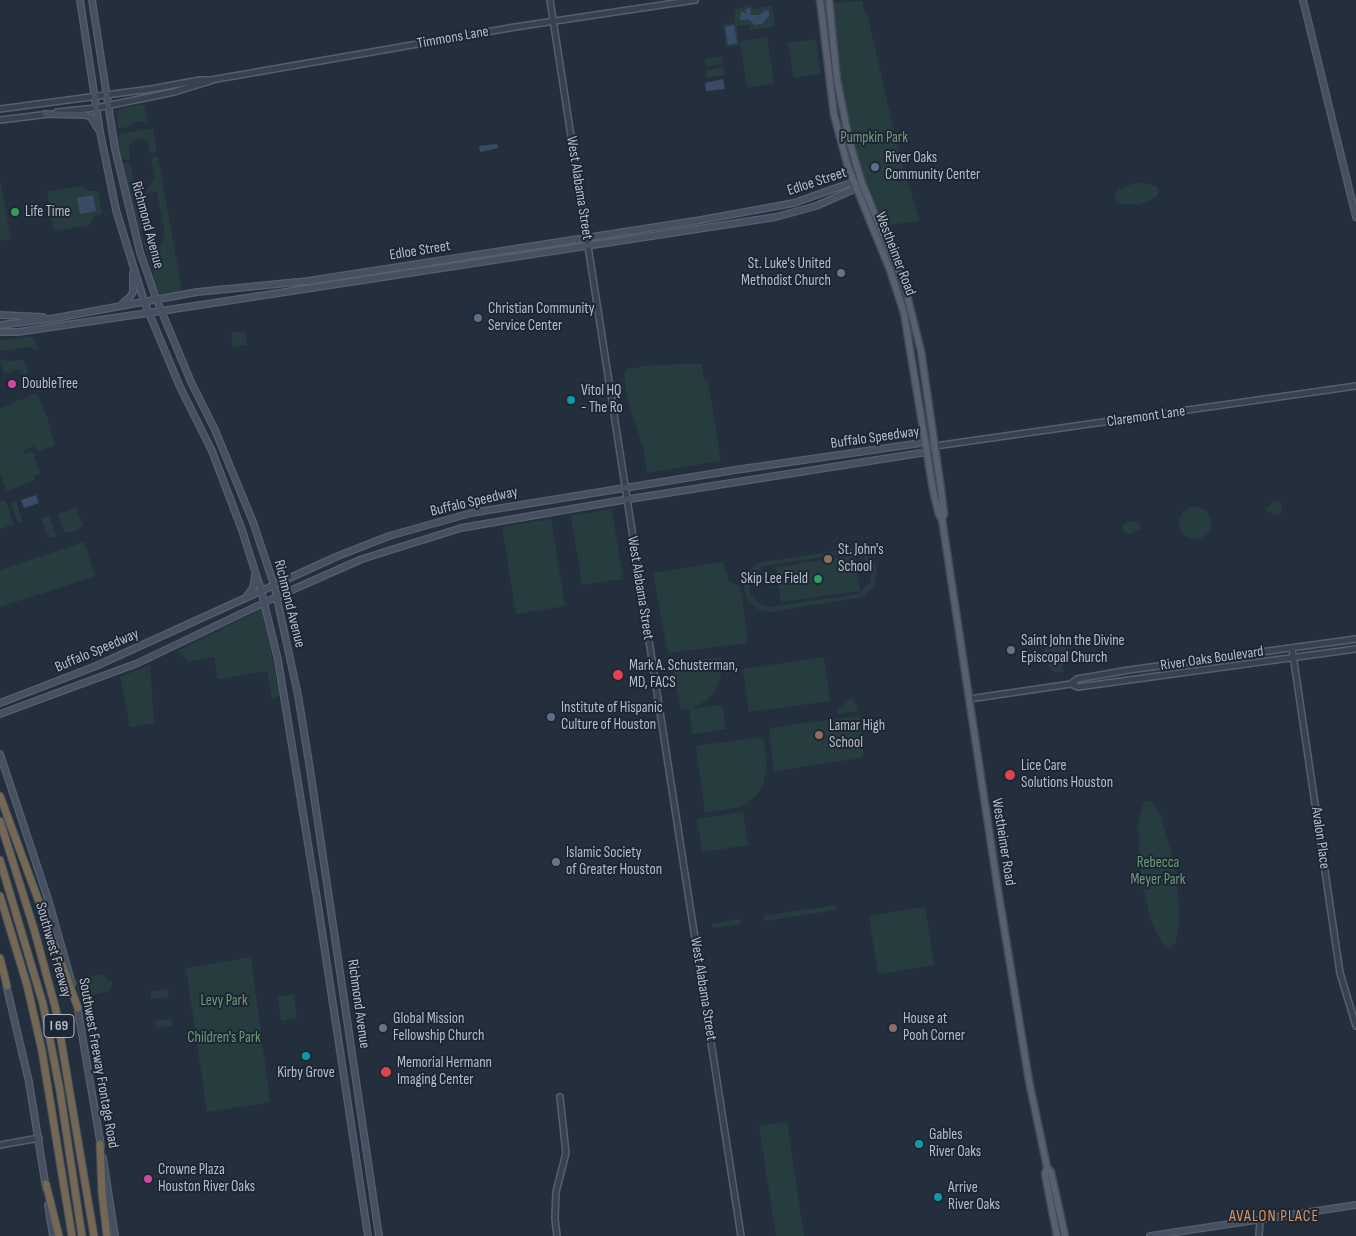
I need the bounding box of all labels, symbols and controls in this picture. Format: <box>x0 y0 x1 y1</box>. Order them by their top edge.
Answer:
street label: Timmons Lane <box>416 23 490 53</box>
park label: Pumpkin Park <box>840 129 908 147</box>
street label: West Alabama Street <box>562 135 596 241</box>
place label: River Oaks Community Center <box>885 149 980 184</box>
marker: River Oaks Community Center <box>869 161 881 173</box>
street label: Edloe Street <box>785 164 849 200</box>
street label: Richmond Avenue <box>127 179 167 271</box>
place label: Life Time <box>25 203 70 221</box>
marker: Life Time <box>9 206 21 218</box>
street label: Westheimer Road <box>871 210 919 298</box>
street label: Edloe Street <box>388 237 452 265</box>
place label: St. Luke's United Methodist Church <box>741 255 831 290</box>
marker: St. Luke's United Methodist Church <box>835 267 847 279</box>
place label: Christian Community Service Center <box>488 300 595 335</box>
marker: Christian Community Service Center <box>472 312 484 324</box>
place label: DoubleTree <box>22 375 78 393</box>
marker: DoubleTree <box>6 378 18 390</box>
place label: Vitol HQ - The Ro <box>581 382 623 417</box>
marker: Vitol HQ - The Ro <box>565 394 577 406</box>
street label: Claremont Lane <box>1106 403 1186 431</box>
street label: Buffalo Speedway <box>830 423 920 453</box>
street label: Buffalo Speedway <box>429 483 519 521</box>
street label: West Alabama Street <box>623 535 657 641</box>
place label: St. John's School <box>838 541 884 576</box>
marker: St. John's School <box>822 553 834 565</box>
street label: Richmond Avenue <box>269 558 309 650</box>
place label: Skip Lee Field <box>741 570 808 588</box>
marker: Skip Lee Field <box>812 573 824 585</box>
street label: Buffalo Speedway <box>52 625 142 677</box>
place label: Saint John the Divine Episcopal Church <box>1021 632 1125 667</box>
street label: River Oaks Boulevard <box>1159 643 1265 675</box>
marker: Saint John the Divine Episcopal Church <box>1005 644 1017 656</box>
place label: Mark A. Schusterman, MD, FACS <box>629 657 738 692</box>
marker: Mark A. Schusterman, MD, FACS <box>611 668 625 682</box>
place label: Institute of Hispanic Culture of Houston <box>561 699 663 734</box>
marker: Institute of Hispanic Culture of Houston <box>545 711 557 723</box>
place label: Lamar High School <box>829 717 885 752</box>
marker: Lamar High School <box>813 729 825 741</box>
place label: Lice Care Solutions Houston <box>1021 757 1113 792</box>
marker: Lice Care Solutions Houston <box>1003 768 1017 782</box>
street label: Westheimer Road <box>987 797 1019 887</box>
street label: Avalon Place <box>1307 806 1333 870</box>
place label: Islamic Society of Greater Houston <box>566 844 662 879</box>
park label: Rebecca Meyer Park <box>1130 854 1186 889</box>
marker: Islamic Society of Greater Houston <box>550 856 562 868</box>
street label: Southwest Freeway <box>31 900 75 1000</box>
street label: West Alabama Street <box>686 936 720 1042</box>
street label: Richmond Avenue <box>343 958 373 1050</box>
street label: Southwest Freeway Frontage Road <box>74 976 122 1150</box>
park label: Levy Park <box>200 992 248 1010</box>
place label: Global Mission Fellowship Church <box>393 1010 484 1045</box>
place label: House at Pooh Corner <box>903 1010 965 1045</box>
road number: I 69 <box>44 1014 74 1038</box>
marker: Global Mission Fellowship Church <box>377 1022 389 1034</box>
marker: House at Pooh Corner <box>887 1022 899 1034</box>
park label: Children's Park <box>187 1029 261 1047</box>
marker: Kirby Grove <box>300 1050 312 1062</box>
place label: Memorial Hermann Imaging Center <box>397 1054 492 1089</box>
place label: Kirby Grove <box>277 1064 335 1082</box>
marker: Memorial Hermann Imaging Center <box>379 1065 393 1079</box>
place label: Gables River Oaks <box>929 1126 981 1161</box>
marker: Gables River Oaks <box>913 1138 925 1150</box>
place label: Crowne Plaza Houston River Oaks <box>158 1161 255 1196</box>
marker: Crowne Plaza Houston River Oaks <box>142 1173 154 1185</box>
place label: Arrive River Oaks <box>948 1179 1000 1214</box>
marker: Arrive River Oaks <box>932 1191 944 1203</box>
district label: AVALON PLACE <box>1227 1207 1321 1227</box>

